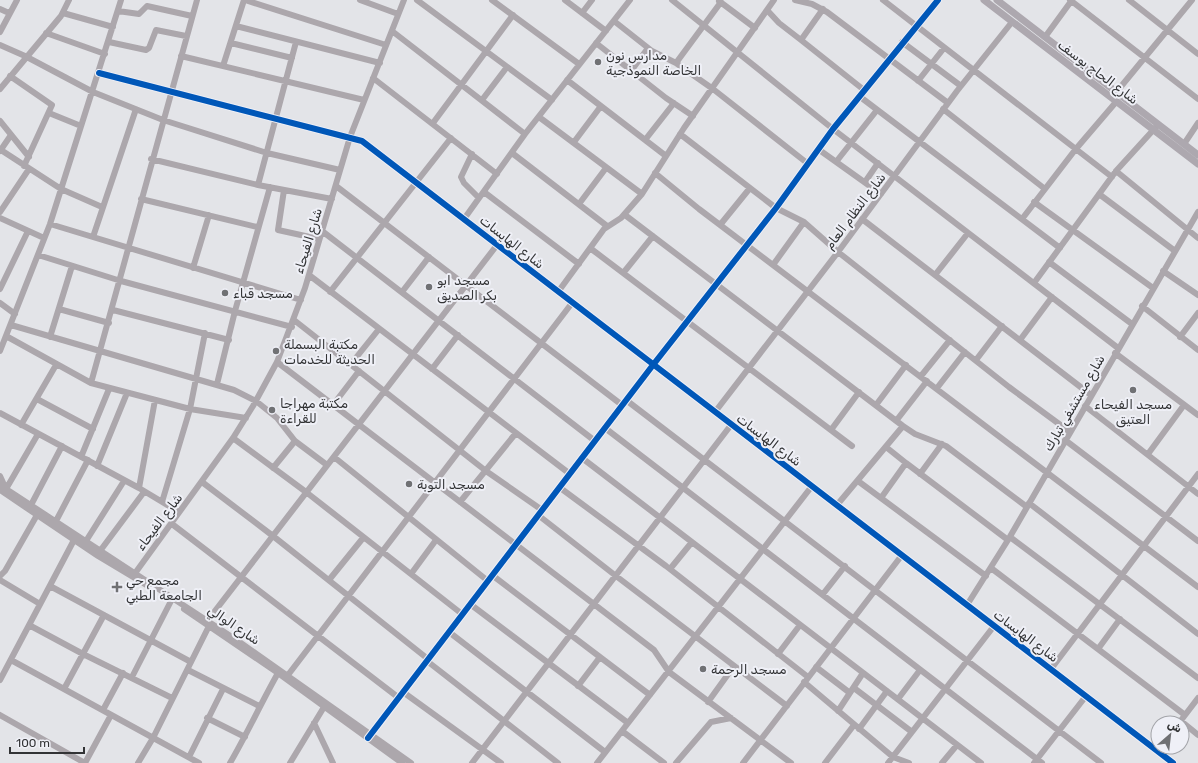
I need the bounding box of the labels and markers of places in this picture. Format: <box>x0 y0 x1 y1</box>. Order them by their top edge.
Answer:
place label: مدارس نون الخاصة النموذجية <box>606 48 701 79</box>
marker: مدارس نون الخاصة النموذجية <box>593 57 603 67</box>
place label: مسجد ابو بكر الصديق <box>437 273 497 304</box>
marker: مسجد ابو بكر الصديق <box>424 282 434 292</box>
place label: مسجد قباء <box>233 286 293 301</box>
marker: مسجد قباء <box>220 288 230 298</box>
place label: مكتبة البسملة الحديثة للخدمات <box>284 337 375 367</box>
marker: مكتبة البسملة الحديثة للخدمات <box>271 346 281 356</box>
marker: مسجد الفيحاء العتيق <box>1128 385 1138 395</box>
place label: مكتبة مهراجا للقراءة <box>280 396 348 427</box>
place label: مسجد الفيحاء العتيق <box>1094 397 1172 428</box>
marker: مكتبة مهراجا للقراءة <box>267 405 277 415</box>
place label: مسجد التوبة <box>417 477 485 493</box>
marker: مسجد التوبة <box>404 479 414 489</box>
place label: مجمع حي الجامعة الطبي <box>126 573 202 605</box>
marker: مجمع حي الجامعة الطبي <box>111 581 123 593</box>
place label: مسجد الرحمة <box>711 662 786 678</box>
marker: مسجد الرحمة <box>698 664 708 674</box>

